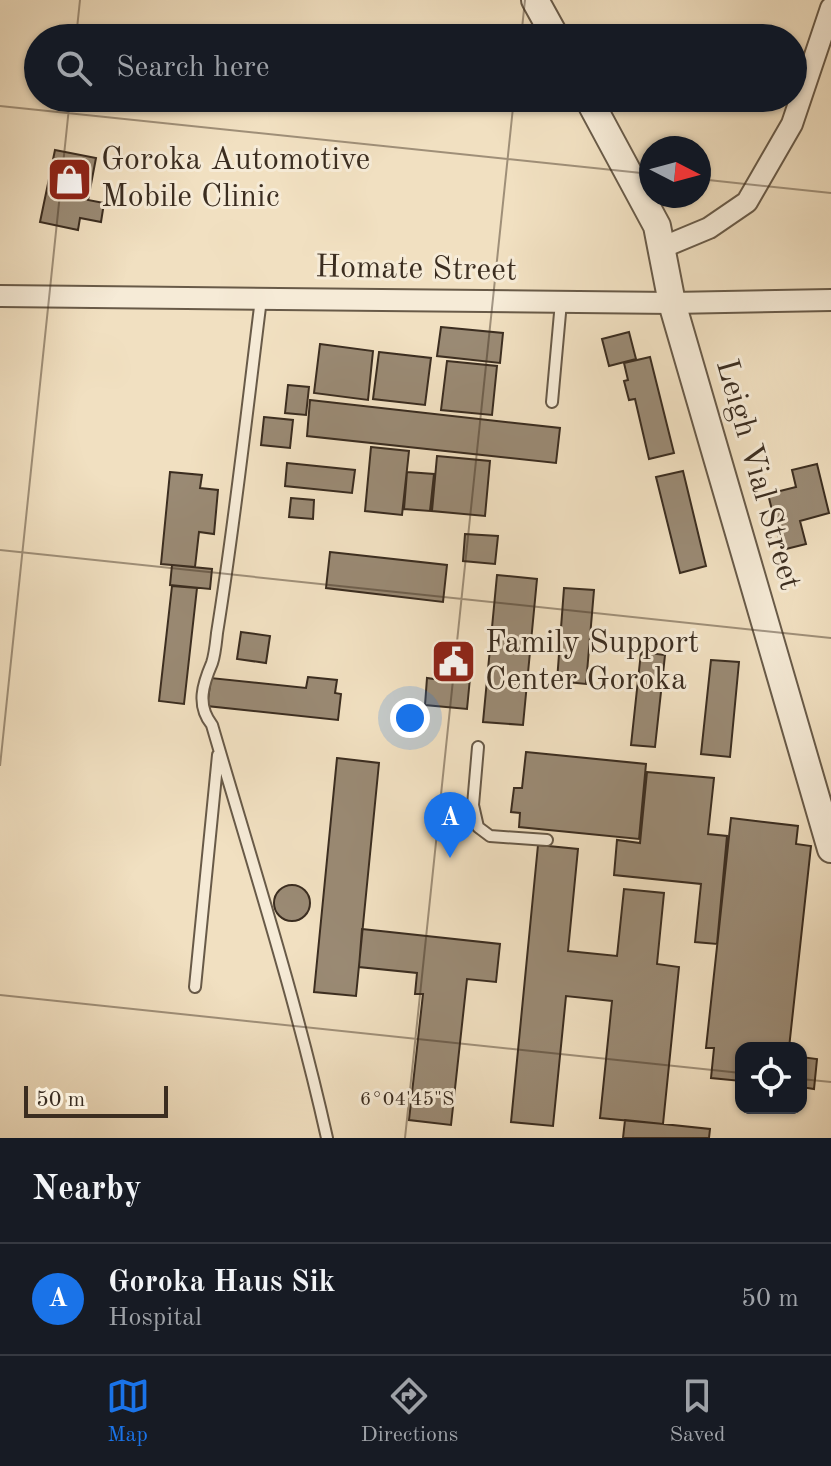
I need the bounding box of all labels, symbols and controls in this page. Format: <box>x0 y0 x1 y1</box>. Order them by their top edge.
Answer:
search box <box>24 24 807 112</box>
icon: search <box>52 46 96 90</box>
text: Search here <box>116 53 270 83</box>
north arrow <box>639 136 711 208</box>
place label: Goroka Automotive Mobile Clinic <box>101 145 370 214</box>
shop icon: Goroka Automotive Mobile Clinic <box>46 155 94 203</box>
street label: Homate Street <box>315 252 517 288</box>
street label: Leigh Vial Street <box>709 356 805 594</box>
place label: Family Support Center Goroka <box>485 628 699 697</box>
public building icon: Family Support Center Goroka <box>430 638 478 686</box>
your location <box>390 698 430 738</box>
pin: A <box>424 792 476 858</box>
map controls <box>735 1042 807 1114</box>
button: locate <box>735 1042 807 1114</box>
scale bar <box>24 1082 168 1118</box>
text: 50 m <box>36 1089 85 1111</box>
text: 6°04'45"S <box>360 1090 454 1110</box>
text: Nearby <box>32 1173 142 1207</box>
text: Goroka Haus Sik <box>108 1268 335 1298</box>
text: A <box>48 1286 68 1312</box>
text: 50 m <box>741 1286 799 1312</box>
text: Hospital <box>108 1305 202 1331</box>
tab: Map <box>106 1374 150 1449</box>
tab: Directions <box>361 1374 458 1449</box>
tab: Saved <box>669 1374 725 1449</box>

